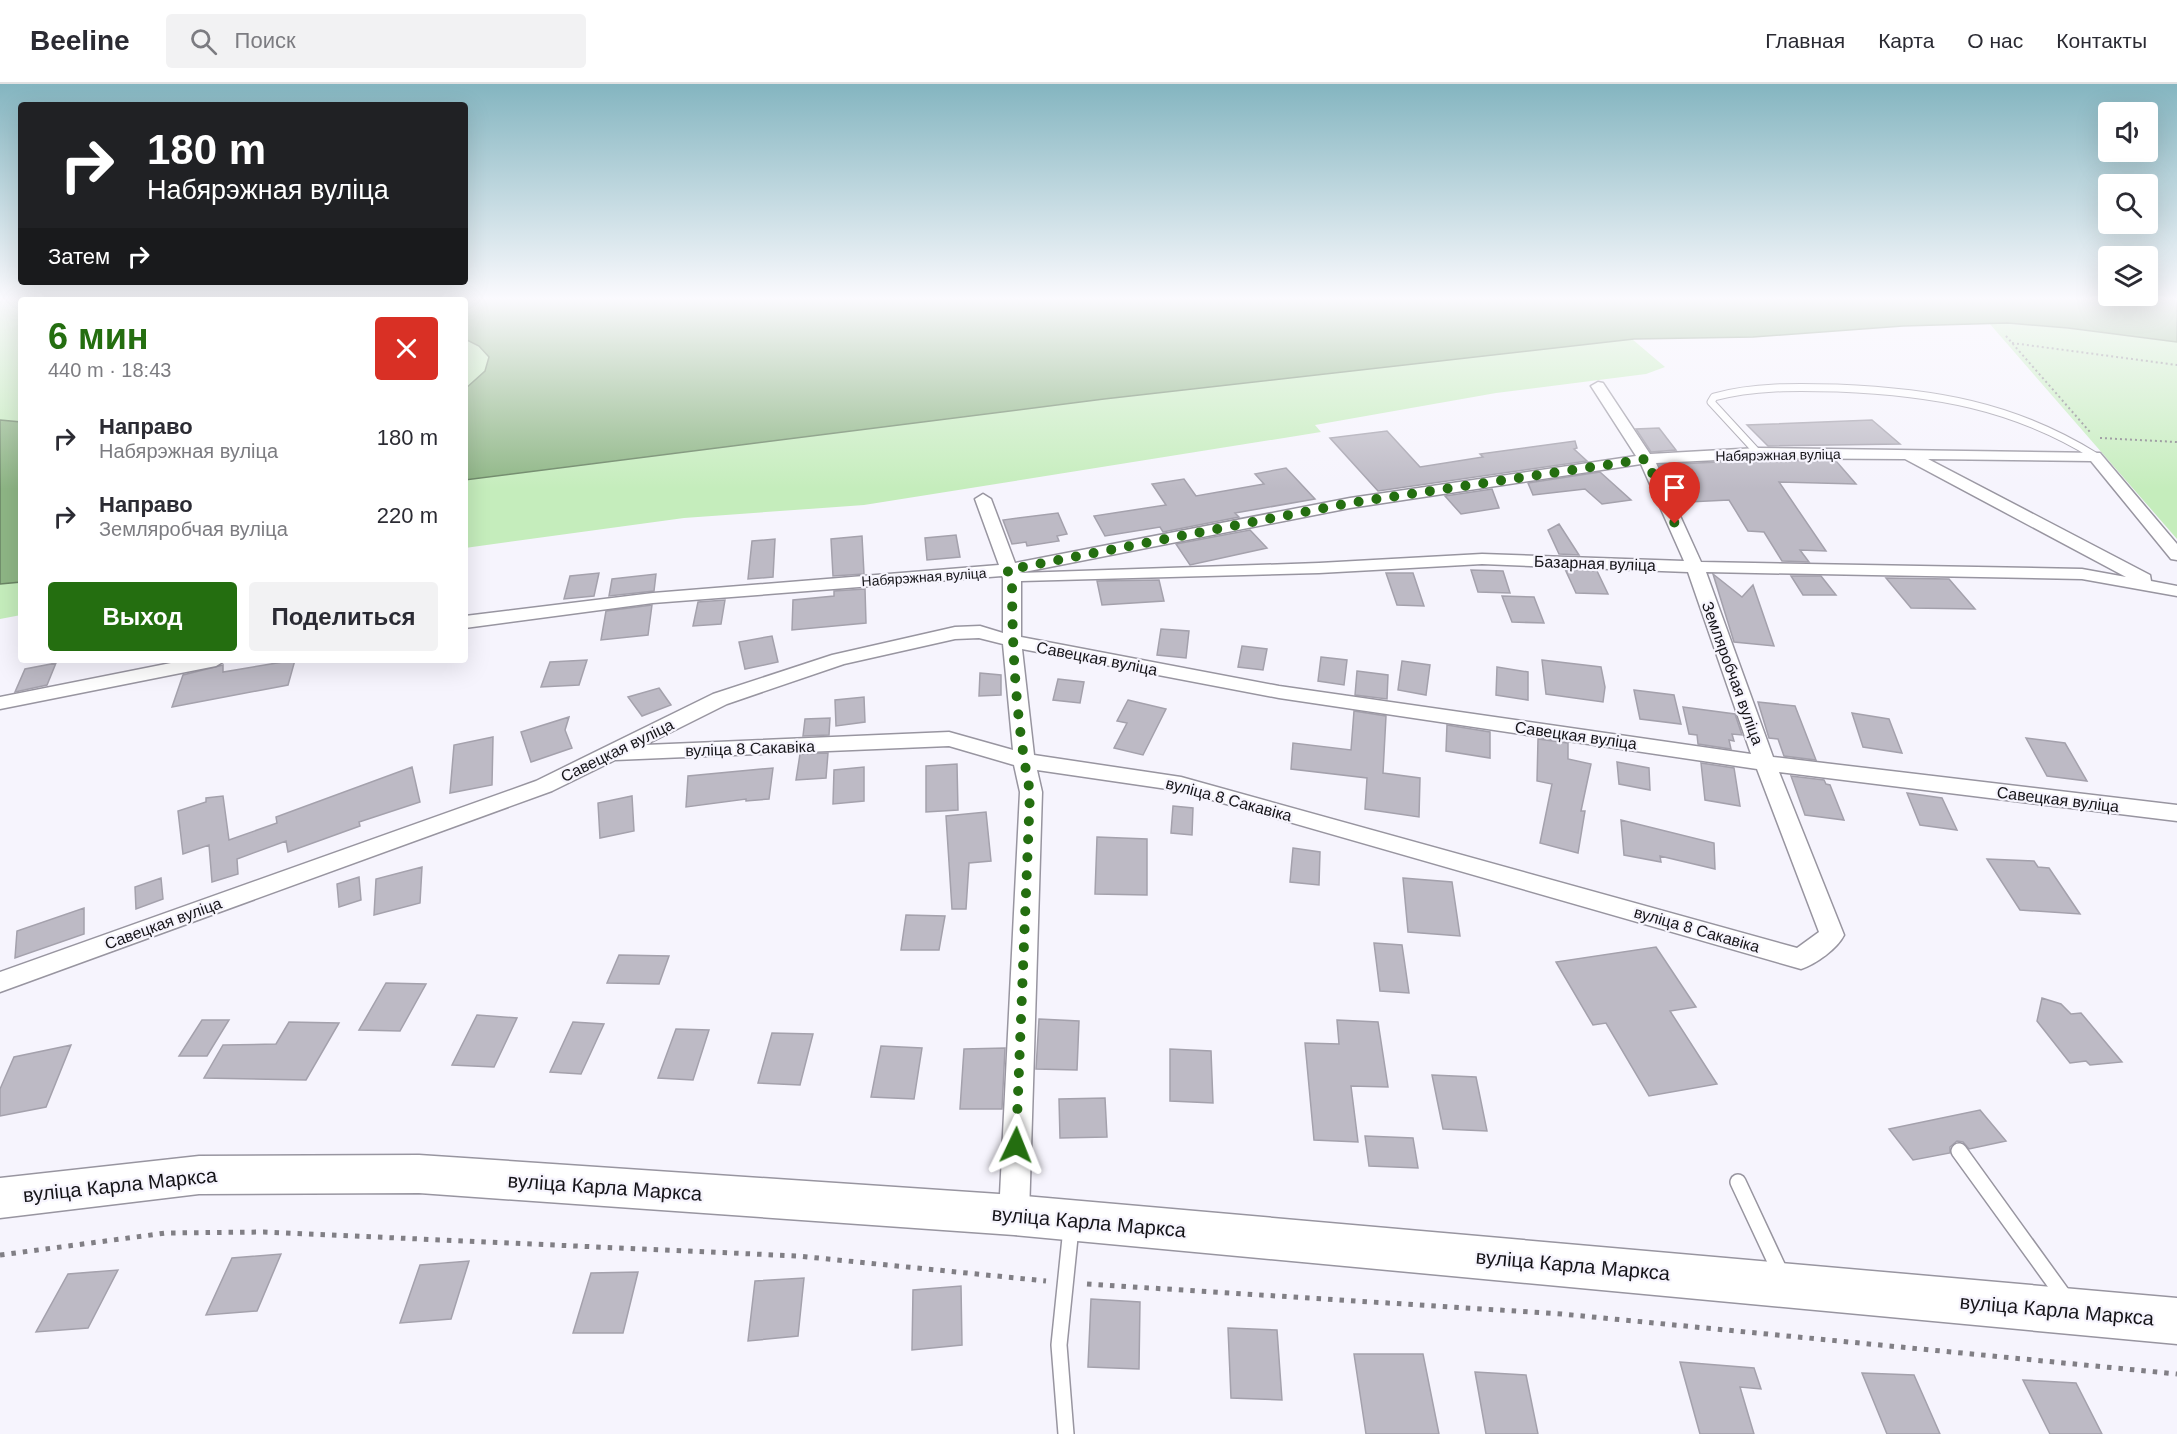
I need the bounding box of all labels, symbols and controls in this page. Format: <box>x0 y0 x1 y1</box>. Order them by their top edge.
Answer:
search box <box>166 14 586 68</box>
text: Beeline <box>30 25 130 56</box>
icon: search <box>187 25 220 58</box>
text: Поиск <box>235 28 296 53</box>
text: Главная <box>1765 29 1845 52</box>
text: Карта <box>1878 29 1934 52</box>
text: О нас <box>1967 29 2023 52</box>
text: Контакты <box>2056 29 2147 52</box>
map controls <box>2098 102 2158 306</box>
button: sound <box>2098 102 2158 162</box>
icon: right <box>48 126 126 204</box>
text: 180 m <box>147 126 266 173</box>
button: search <box>2098 174 2158 234</box>
text: Набярэжная вуліца <box>147 175 389 205</box>
icon: right <box>122 240 155 273</box>
text: Затем <box>48 244 110 269</box>
button: layers <box>2098 246 2158 306</box>
text: 6 мин <box>48 316 149 357</box>
button: close <box>375 317 438 380</box>
text: 440 m · 18:43 <box>48 359 171 381</box>
text: Направо <box>99 414 193 439</box>
icon: right <box>48 422 81 455</box>
text: 180 m <box>377 425 438 450</box>
text: Набярэжная вуліца <box>99 440 278 462</box>
street label: Набярэжная вуліца <box>1715 446 1841 464</box>
pin <box>1649 462 1700 524</box>
icon: arrive <box>1658 471 1691 504</box>
text: Направо <box>99 492 193 517</box>
icon: right <box>48 500 81 533</box>
text: 220 m <box>377 503 438 528</box>
text: Земляробчая вуліца <box>99 518 288 540</box>
street label: Базарная вуліца <box>1534 553 1656 574</box>
street label: Набярэжная вуліца <box>861 565 987 589</box>
button: Выход <box>48 582 237 651</box>
button: Поделиться <box>249 582 438 651</box>
street label: Земляробчая вуліца <box>1699 599 1766 747</box>
street label: Савецкая вуліца <box>1035 638 1159 679</box>
street label: Савецкая вуліца <box>558 716 676 785</box>
street label: Савецкая вуліца <box>1514 719 1638 752</box>
street label: вуліца 8 Сакавіка <box>685 738 815 759</box>
street label: вуліца 8 Сакавіка <box>1164 774 1294 825</box>
street label: Савецкая вуліца <box>1996 784 2120 815</box>
street label: Савецкая вуліца <box>102 894 224 953</box>
street label: вуліца 8 Сакавіка <box>1632 903 1762 956</box>
position arrow <box>984 1113 1048 1177</box>
street label: вуліца Карла Маркса <box>22 1164 219 1206</box>
street label: вуліца Карла Маркса <box>507 1169 704 1205</box>
street label: вуліца Карла Маркса <box>991 1203 1188 1242</box>
street label: вуліца Карла Маркса <box>1475 1246 1672 1285</box>
street label: вуліца Карла Маркса <box>1959 1291 2156 1330</box>

